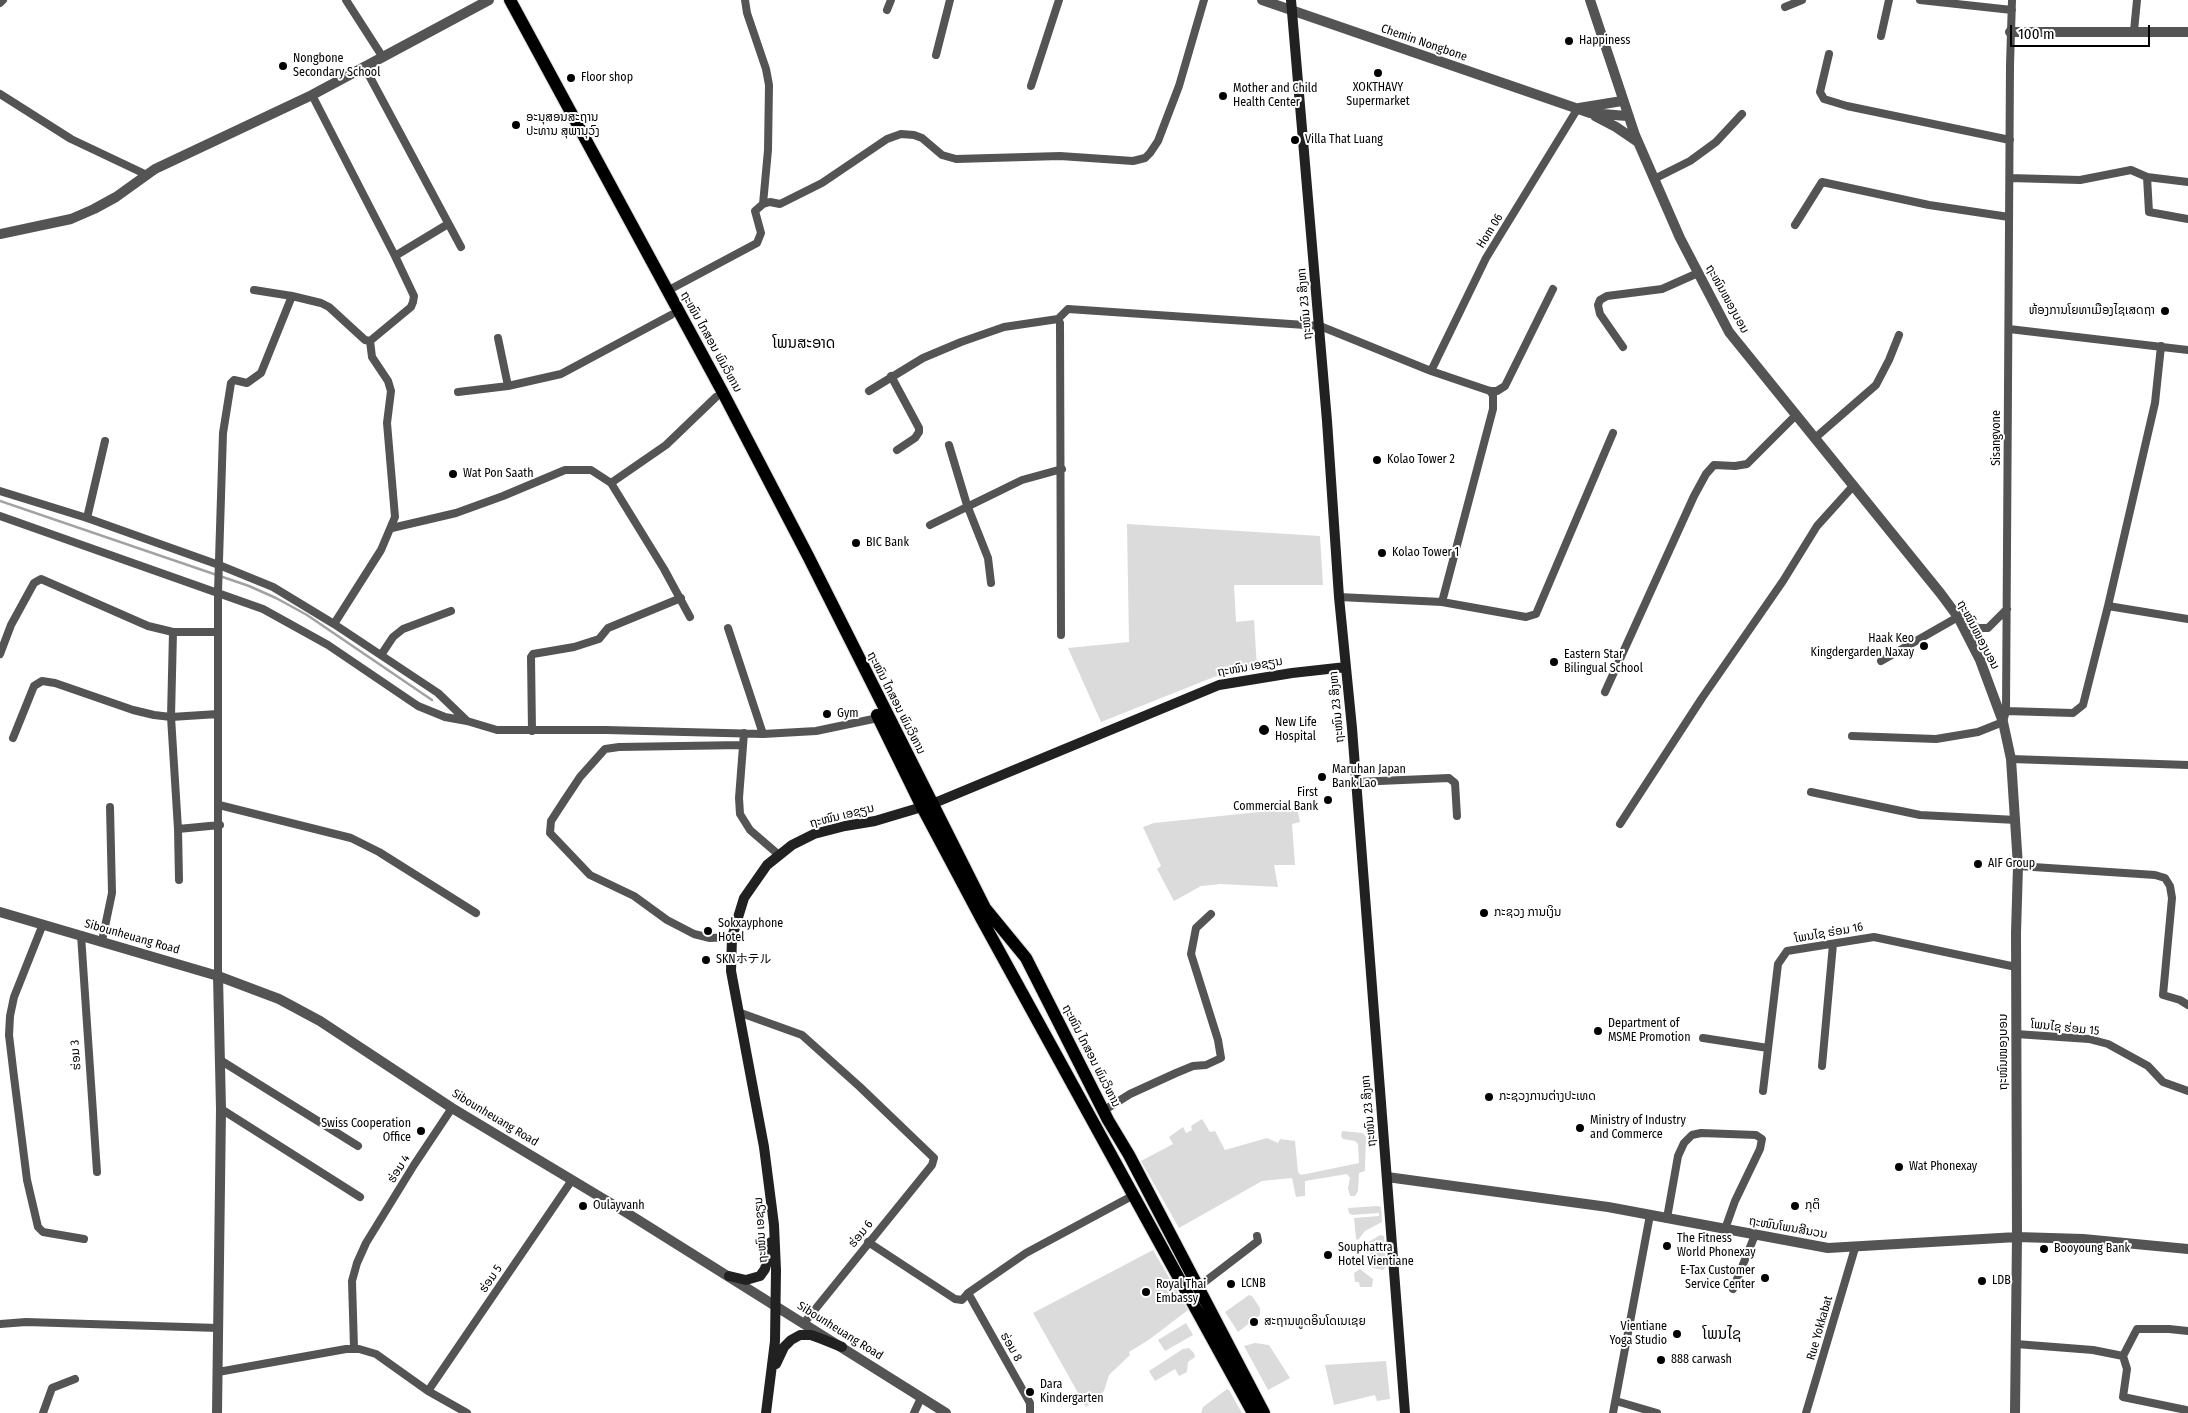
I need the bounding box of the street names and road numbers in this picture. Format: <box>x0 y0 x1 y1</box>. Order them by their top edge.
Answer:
street label: Chemin Nongbone <box>1379 22 1469 64</box>
street label: Hom 06 <box>1474 211 1506 251</box>
street label: ຖະໜົນໜອງບອນ <box>1702 262 1752 336</box>
street label: ຖະໜົນ 23 ສິງຫາ <box>1295 268 1315 340</box>
street label: ຖະໜົນ ໄກສອນ ພົມວິຫານ <box>677 289 745 395</box>
street label: Sisangvone <box>1990 410 2004 466</box>
street label: ຖະໜົນໜອງບອນ <box>1954 598 2002 672</box>
street label: ຖະໜົນ ໄກສອນ ພົມວິຫານ <box>864 649 928 757</box>
street label: ຖະໜົນ ເອຊຽນ <box>1216 654 1284 680</box>
street label: ຖະໜົນ 23 ສິງຫາ <box>1327 671 1347 743</box>
street label: ຖະໜົນ ເອຊຽນ <box>808 801 876 831</box>
street label: Sibounheuang Road <box>83 917 181 957</box>
street label: ໂພນໄຊ ຮ່ອມ 16 <box>1794 920 1864 946</box>
street label: ຖະໜົນ ໄກສອນ ພົມວິຫານ <box>1059 1002 1123 1110</box>
street label: ຖະໜົນໜອງບອນ <box>1997 1014 2011 1090</box>
street label: ໂພນໄຊ ຮ່ອມ 15 <box>2030 1017 2100 1039</box>
street label: ຮ່ອມ 3 <box>68 1039 84 1071</box>
street label: ຖະໜົນ 23 ສິງຫາ <box>1359 1075 1379 1147</box>
street label: Sibounheuang Road <box>449 1087 541 1149</box>
street label: ຮ່ອມ 4 <box>385 1152 413 1186</box>
street label: ຖະໜົນ ເອຊຽນ <box>752 1197 770 1263</box>
street label: ຖະໜົນໂພນສີນວນ <box>1747 1214 1829 1242</box>
street label: ຮ່ອມ 6 <box>846 1217 876 1251</box>
street label: ຮ່ອມ 5 <box>476 1262 506 1296</box>
street label: Rue Yokkabat <box>1804 1294 1836 1362</box>
street label: Sibounheuang Road <box>794 1299 886 1363</box>
street label: ຮ່ອມ 8 <box>997 1330 1025 1364</box>

